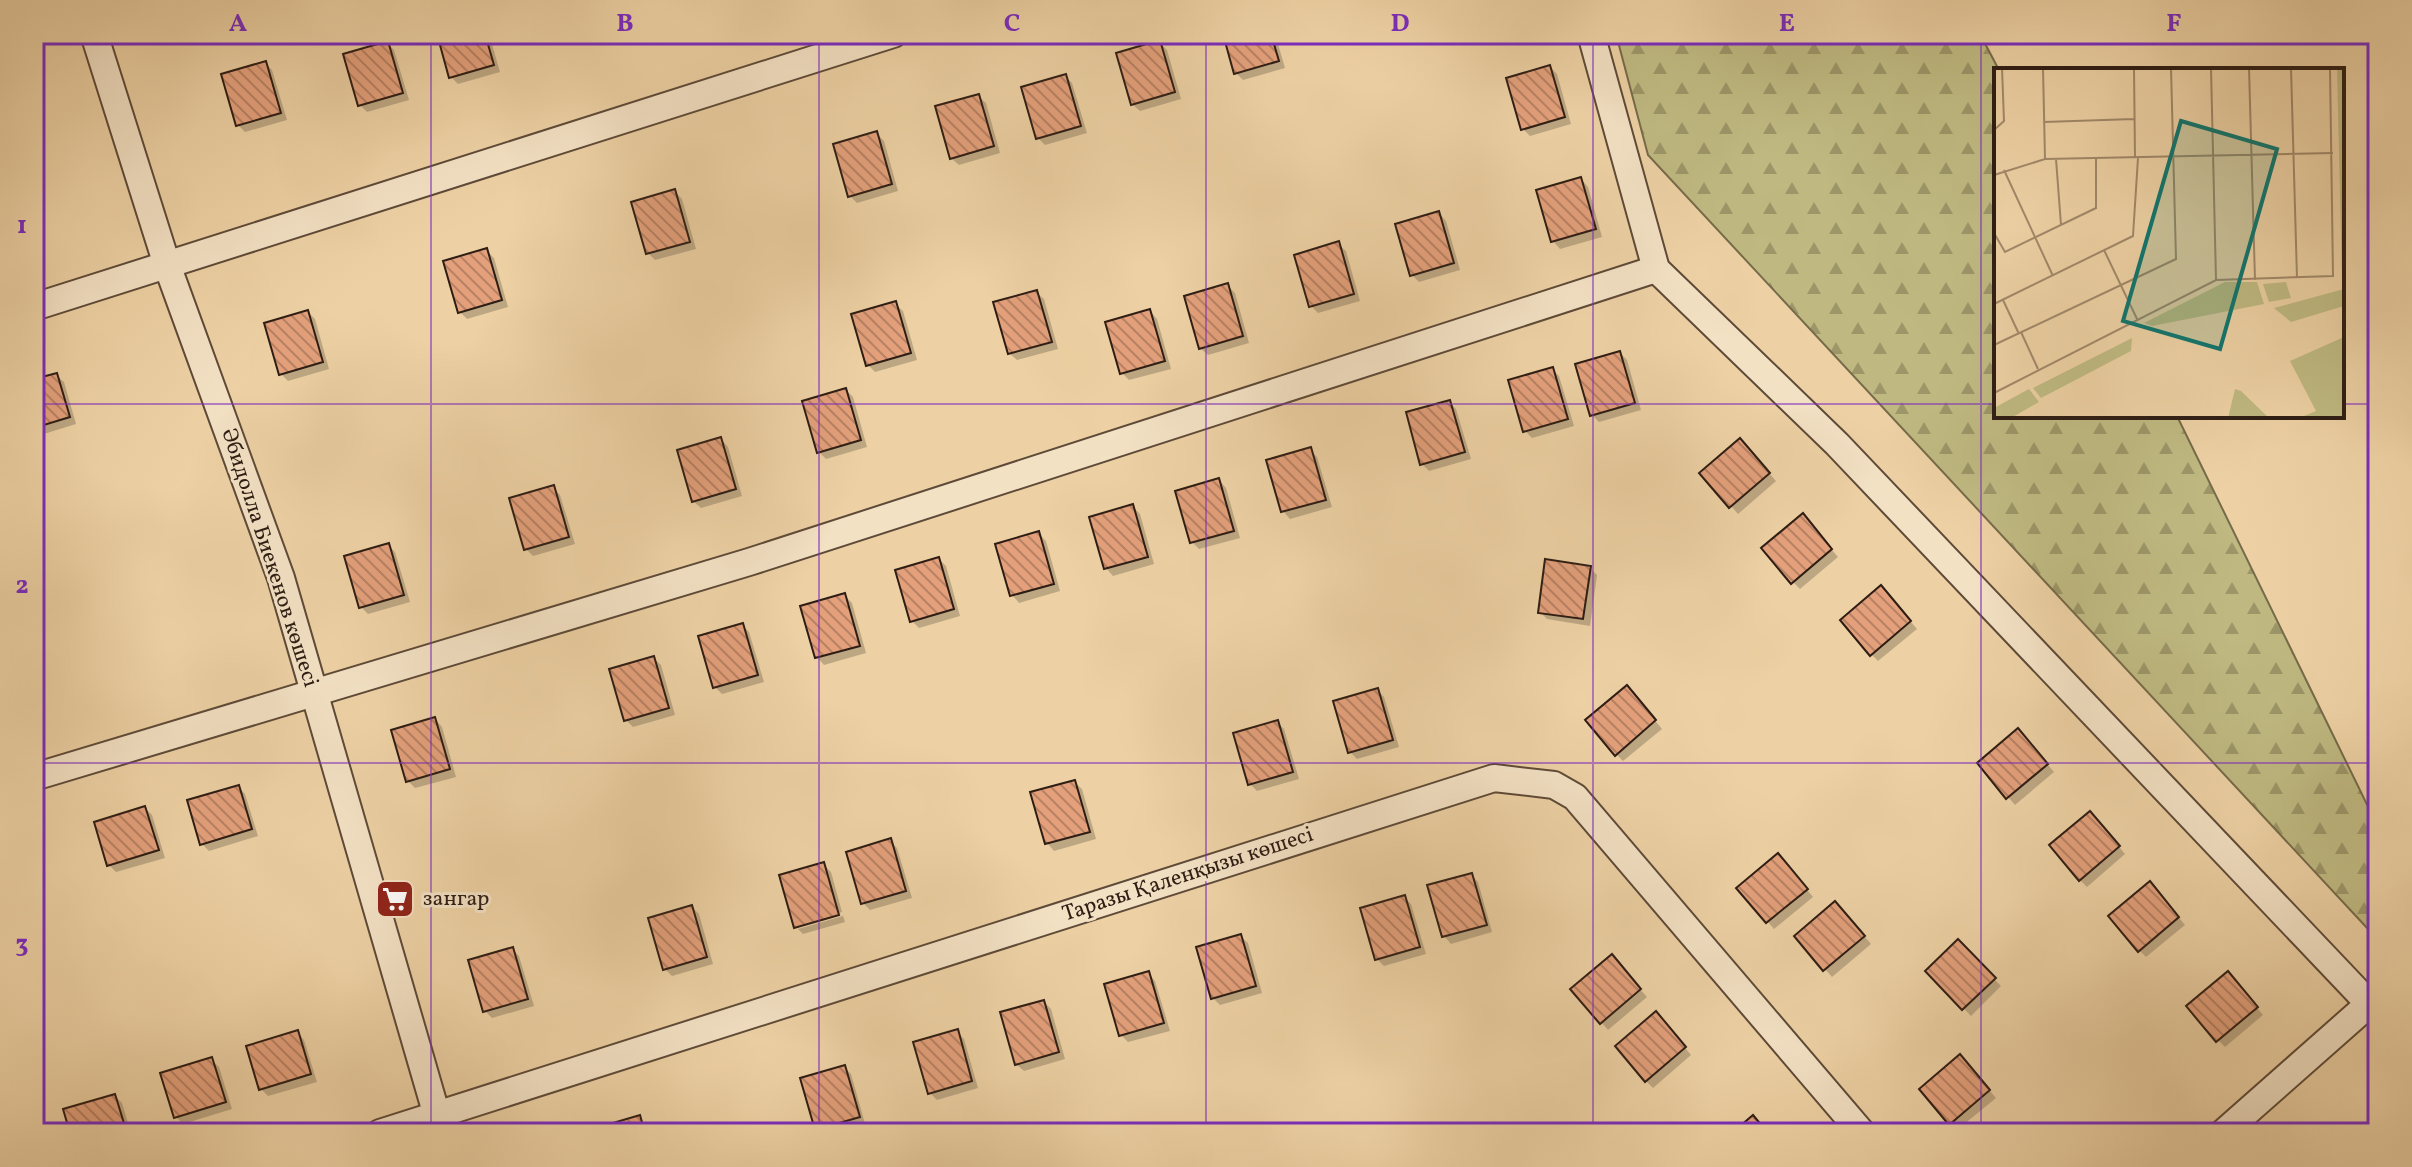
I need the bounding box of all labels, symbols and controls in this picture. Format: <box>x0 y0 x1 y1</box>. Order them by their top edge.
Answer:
text: A <box>229 6 248 42</box>
text: B <box>616 6 634 42</box>
text: C <box>1004 6 1020 42</box>
text: D <box>1390 6 1410 42</box>
text: E <box>1779 6 1795 42</box>
text: F <box>2166 6 2182 42</box>
inset map <box>1994 68 2344 418</box>
text: 1 <box>17 208 27 244</box>
street label: Әбидолла Биекенов көшесі <box>212 425 326 691</box>
text: 2 <box>15 568 29 604</box>
street label: Таразы Қаленқызы көшесі <box>1058 820 1318 930</box>
supermarket icon: зангар <box>374 878 416 920</box>
place label: зангар <box>423 884 489 915</box>
text: 3 <box>15 927 29 963</box>

